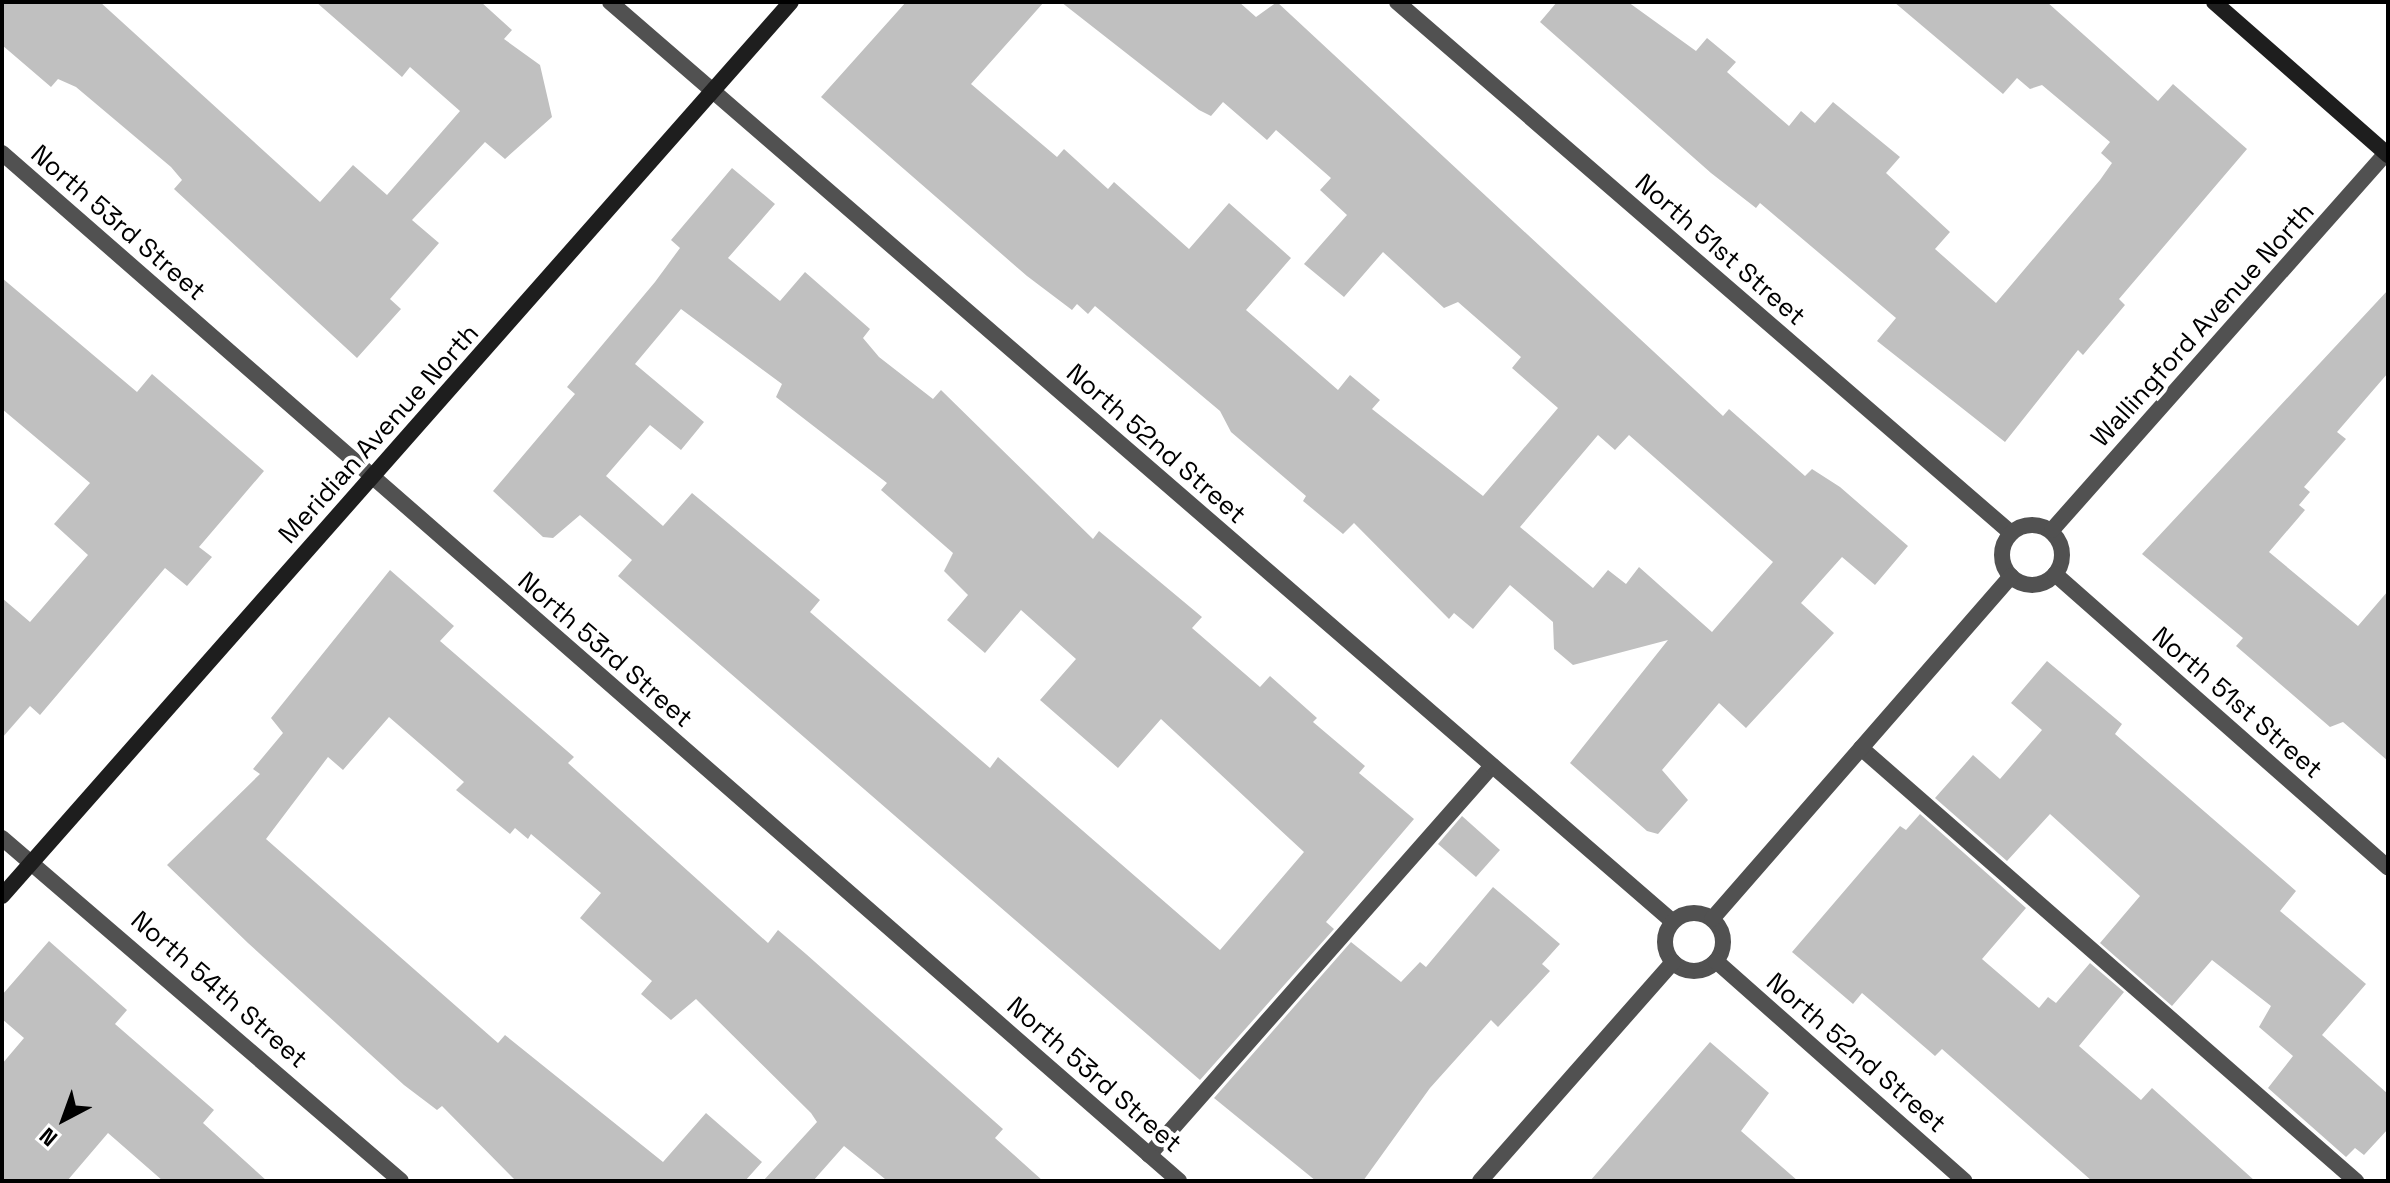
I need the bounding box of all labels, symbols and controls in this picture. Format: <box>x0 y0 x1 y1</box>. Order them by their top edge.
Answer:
street label: North 53rd Street <box>24 139 212 307</box>
street label: North 51st Street <box>1629 168 1811 332</box>
street label: Wallingford Avenue North <box>2085 196 2321 454</box>
street label: Meridian Avenue North <box>272 318 486 550</box>
street label: North 52nd Street <box>1060 358 1252 530</box>
street label: North 53rd Street <box>511 566 699 734</box>
street label: North 51st Street <box>2146 621 2328 785</box>
street label: North 54th Street <box>124 905 314 1075</box>
street label: North 52nd Street <box>1760 967 1952 1139</box>
street label: North 53rd Street <box>1000 991 1188 1159</box>
north arrow <box>24 1079 104 1159</box>
text: N <box>34 1122 63 1153</box>

